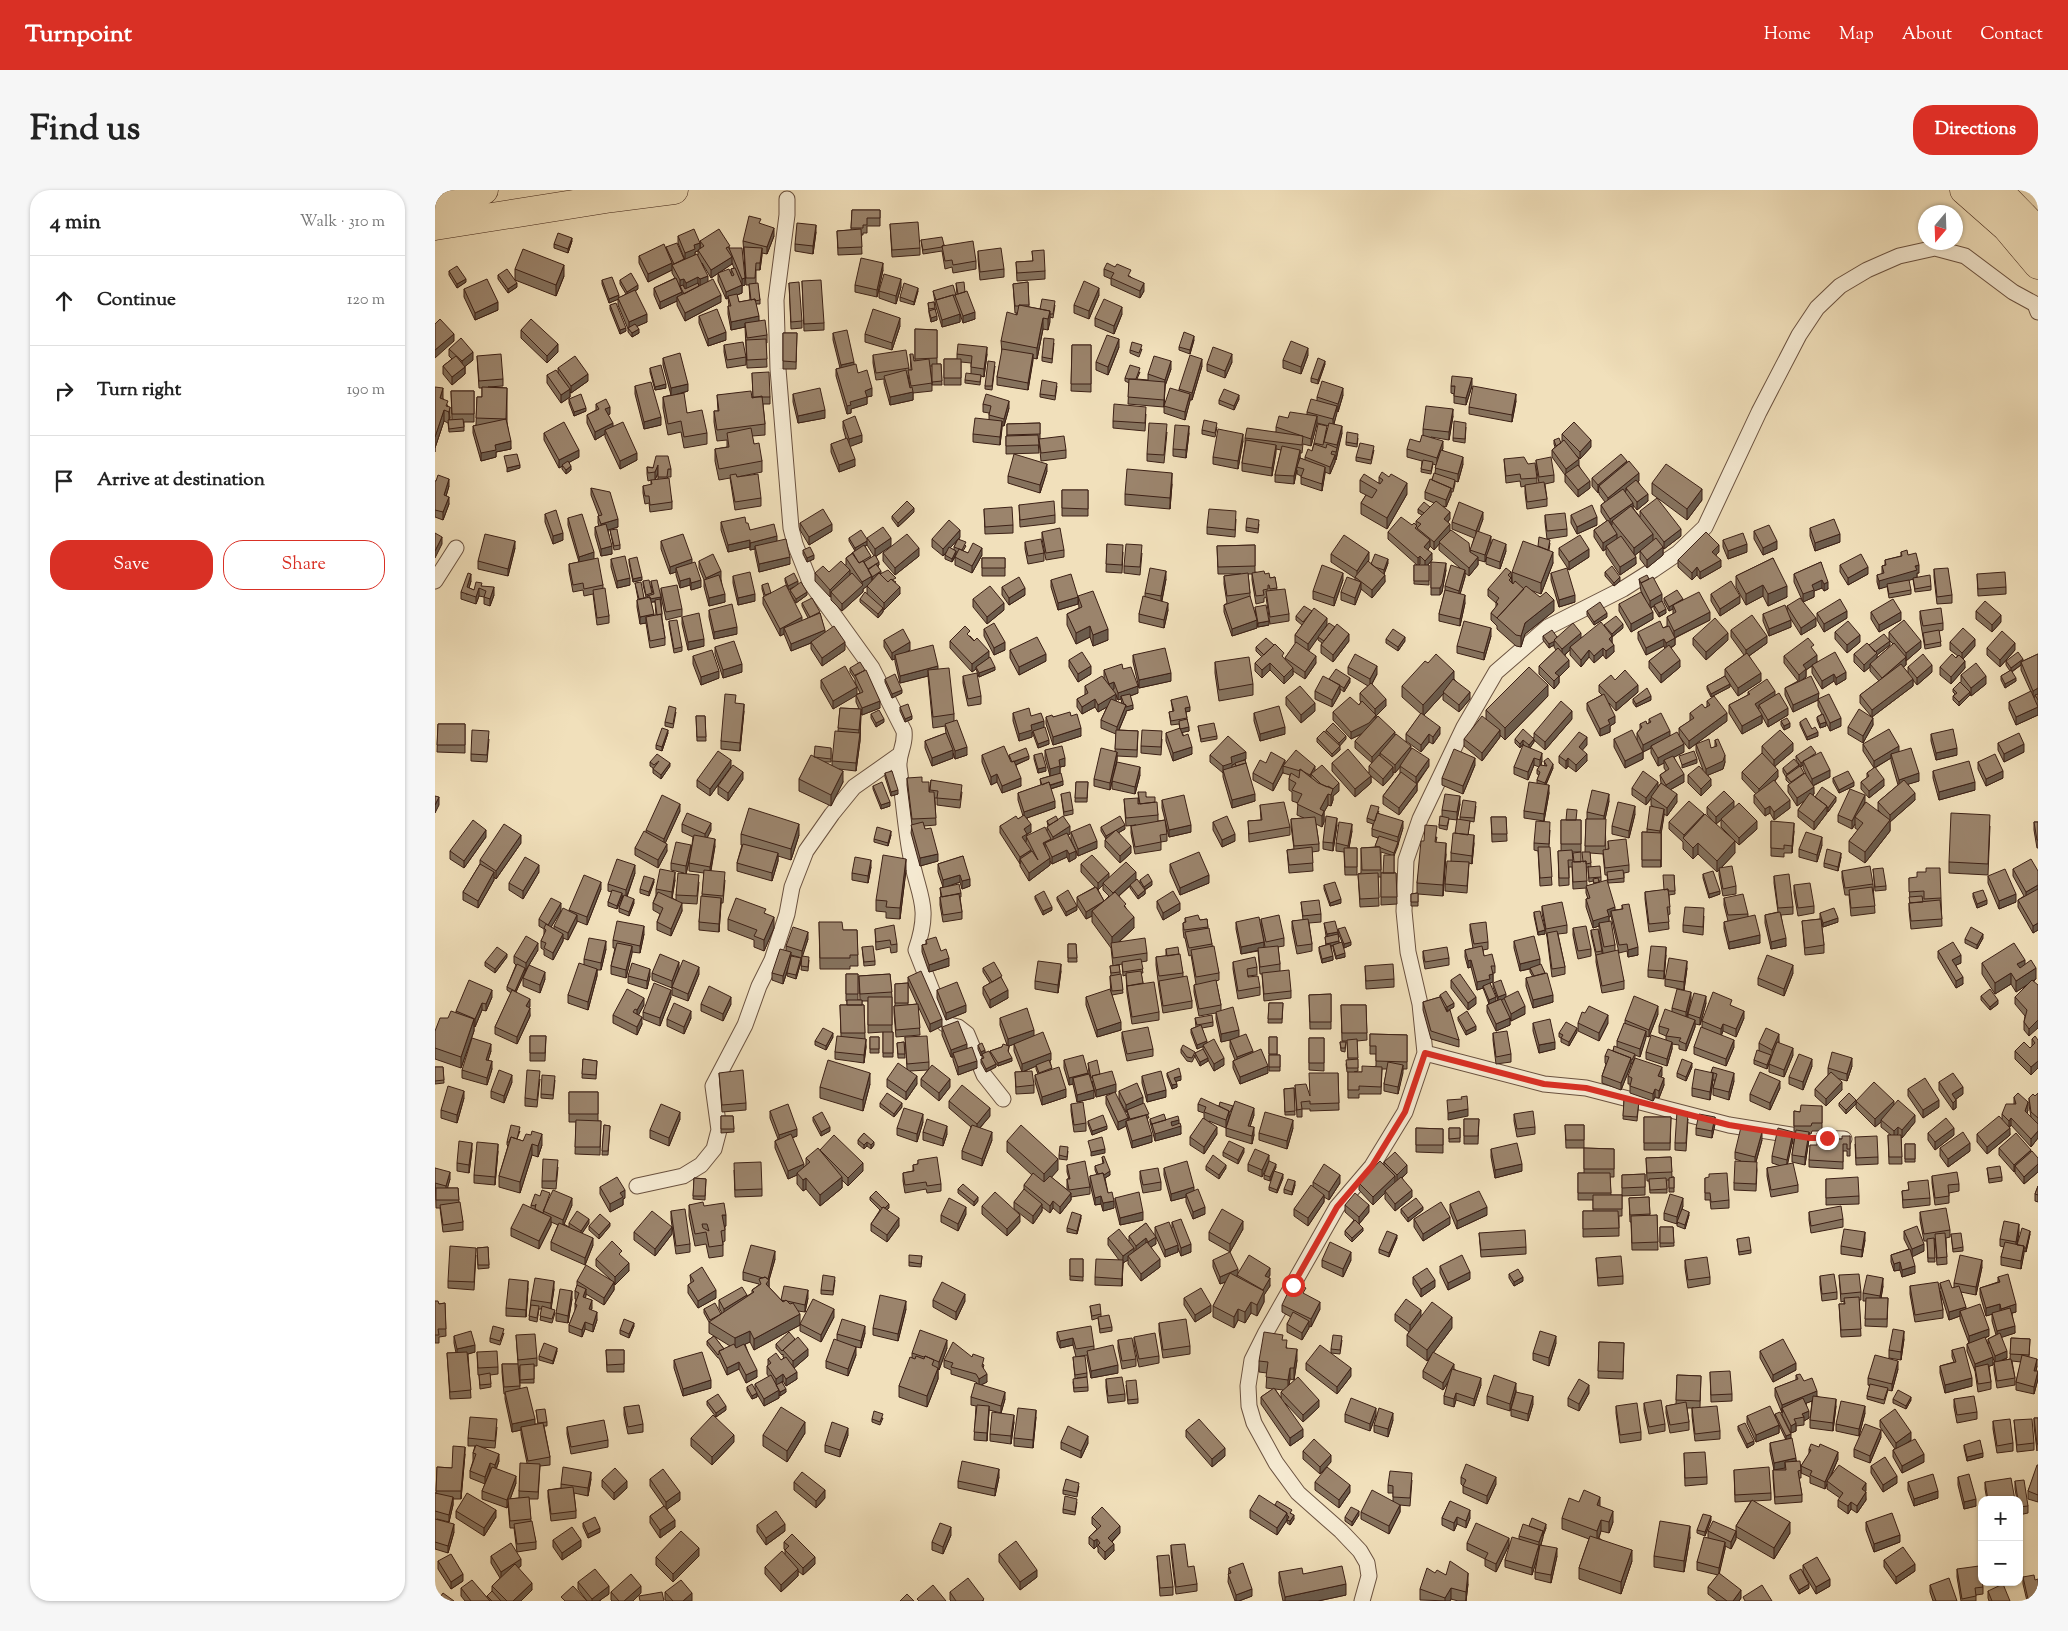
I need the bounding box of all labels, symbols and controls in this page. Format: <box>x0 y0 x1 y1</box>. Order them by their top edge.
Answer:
text: Turnpoint <box>25 18 132 52</box>
text: Home <box>1764 22 1811 48</box>
text: Map <box>1839 22 1874 48</box>
text: About <box>1902 22 1952 48</box>
text: Contact <box>1980 22 2043 48</box>
text: Find us <box>30 105 140 156</box>
button: Directions <box>1913 105 2038 155</box>
north arrow <box>1918 205 1963 250</box>
text: 4 min <box>50 208 101 238</box>
text: Walk · 310 m <box>300 211 385 234</box>
icon: ahead <box>50 287 78 315</box>
text: Continue <box>97 287 176 314</box>
text: 120 m <box>347 289 385 312</box>
icon: right <box>50 377 78 405</box>
text: Turn right <box>97 377 181 404</box>
text: 190 m <box>347 379 385 402</box>
icon: arrive <box>50 467 78 495</box>
text: Arrive at destination <box>97 467 265 494</box>
button: Save <box>50 540 213 590</box>
button: Share <box>223 540 385 590</box>
route end <box>1816 1127 1839 1150</box>
route start <box>1282 1274 1305 1297</box>
map controls <box>1978 1496 2023 1586</box>
button: + <box>1978 1496 2023 1541</box>
button: − <box>1978 1541 2023 1586</box>

